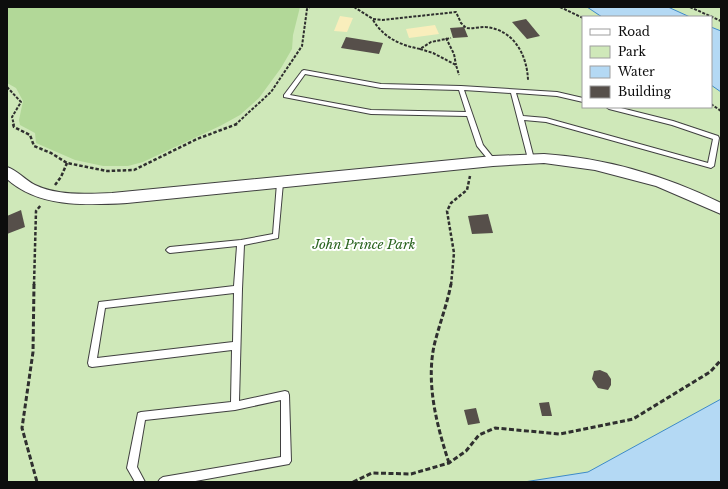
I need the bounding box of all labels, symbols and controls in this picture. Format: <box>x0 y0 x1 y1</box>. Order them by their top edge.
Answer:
legend <box>582 16 712 108</box>
text: Road <box>618 24 650 39</box>
text: Park <box>618 44 646 59</box>
text: Water <box>617 64 655 79</box>
text: Building <box>618 84 672 99</box>
park label: John Prince Park <box>312 236 416 253</box>

